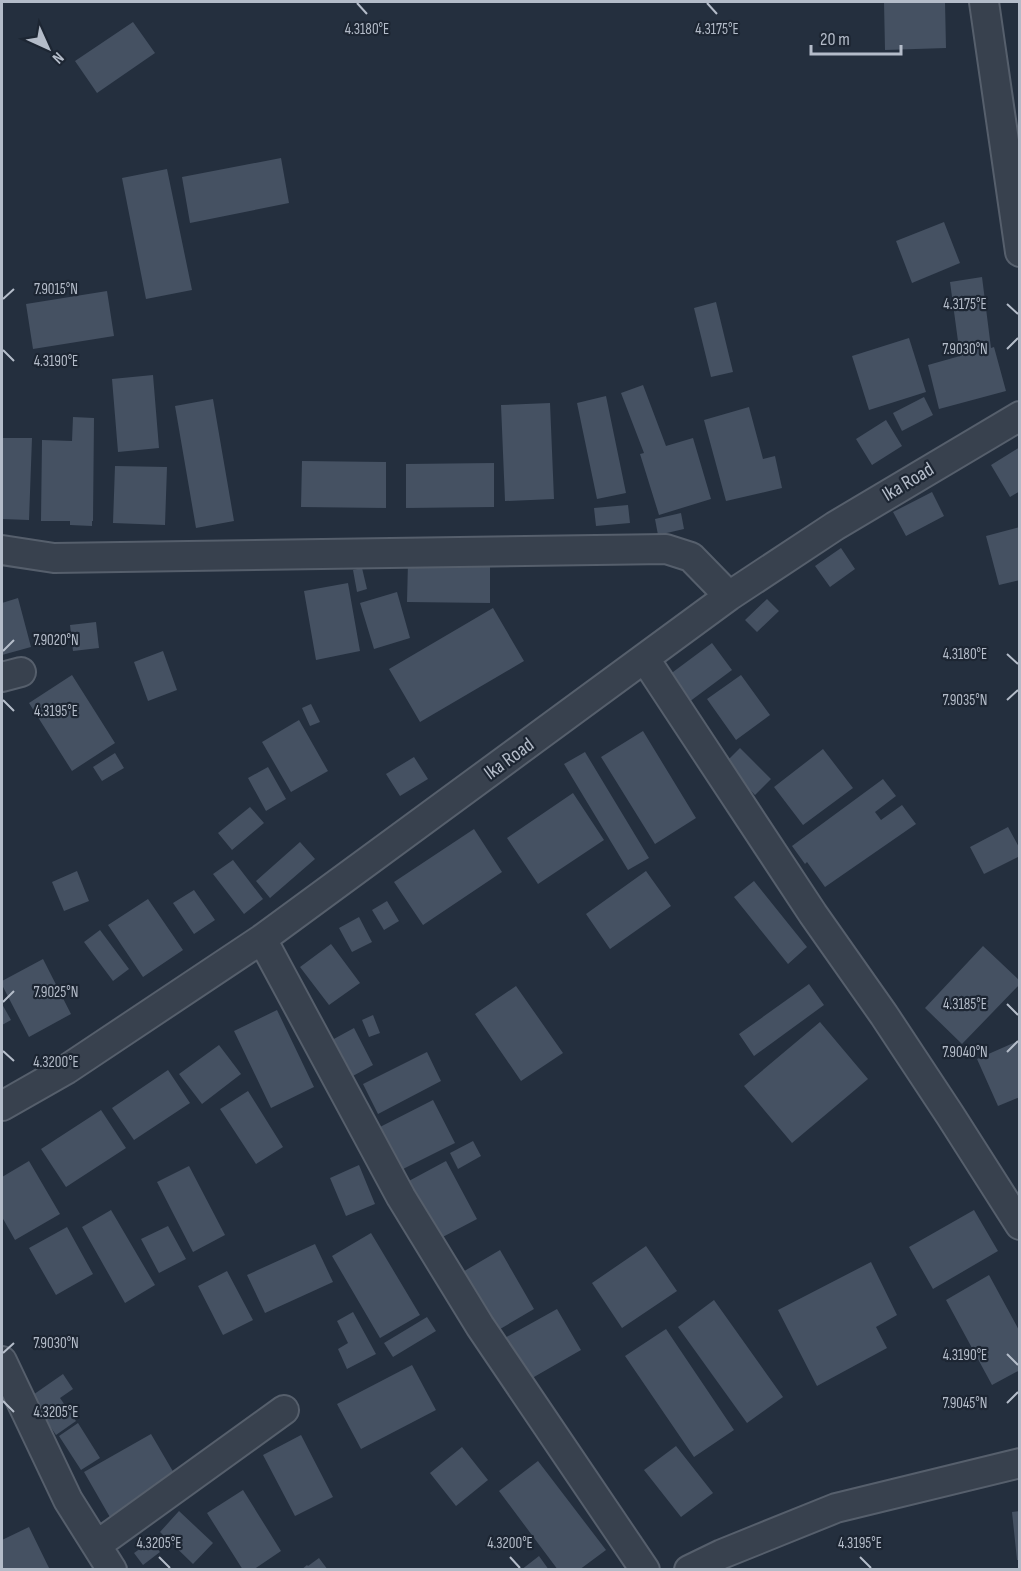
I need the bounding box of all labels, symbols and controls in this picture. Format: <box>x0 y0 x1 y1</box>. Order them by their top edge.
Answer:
north arrow <box>18 18 78 78</box>
scale bar <box>811 18 901 56</box>
text: 4.3180°E <box>345 20 389 39</box>
text: 4.3175°E <box>695 20 739 39</box>
text: 20 m <box>820 29 850 50</box>
text: N <box>48 48 67 67</box>
text: 7.9015°N <box>34 280 78 299</box>
text: 4.3175°E <box>943 295 987 314</box>
text: 7.9030°N <box>942 340 988 359</box>
text: 4.3190°E <box>34 352 78 371</box>
street label: Ika Road <box>878 457 938 507</box>
text: 7.9020°N <box>33 631 79 650</box>
text: 4.3180°E <box>943 645 987 664</box>
text: 7.9035°N <box>943 691 987 710</box>
text: 4.3195°E <box>34 702 78 721</box>
street label: Ika Road <box>479 733 539 785</box>
text: 7.9025°N <box>34 983 78 1002</box>
text: 4.3185°E <box>943 995 987 1014</box>
text: 7.9040°N <box>942 1043 988 1062</box>
text: 4.3200°E <box>33 1053 79 1072</box>
text: 7.9030°N <box>33 1334 79 1353</box>
text: 4.3190°E <box>943 1346 987 1365</box>
text: 7.9045°N <box>943 1394 987 1413</box>
text: 4.3205°E <box>34 1403 78 1422</box>
text: 4.3205°E <box>137 1534 181 1553</box>
text: 4.3200°E <box>487 1534 533 1553</box>
text: 4.3195°E <box>838 1534 882 1553</box>

